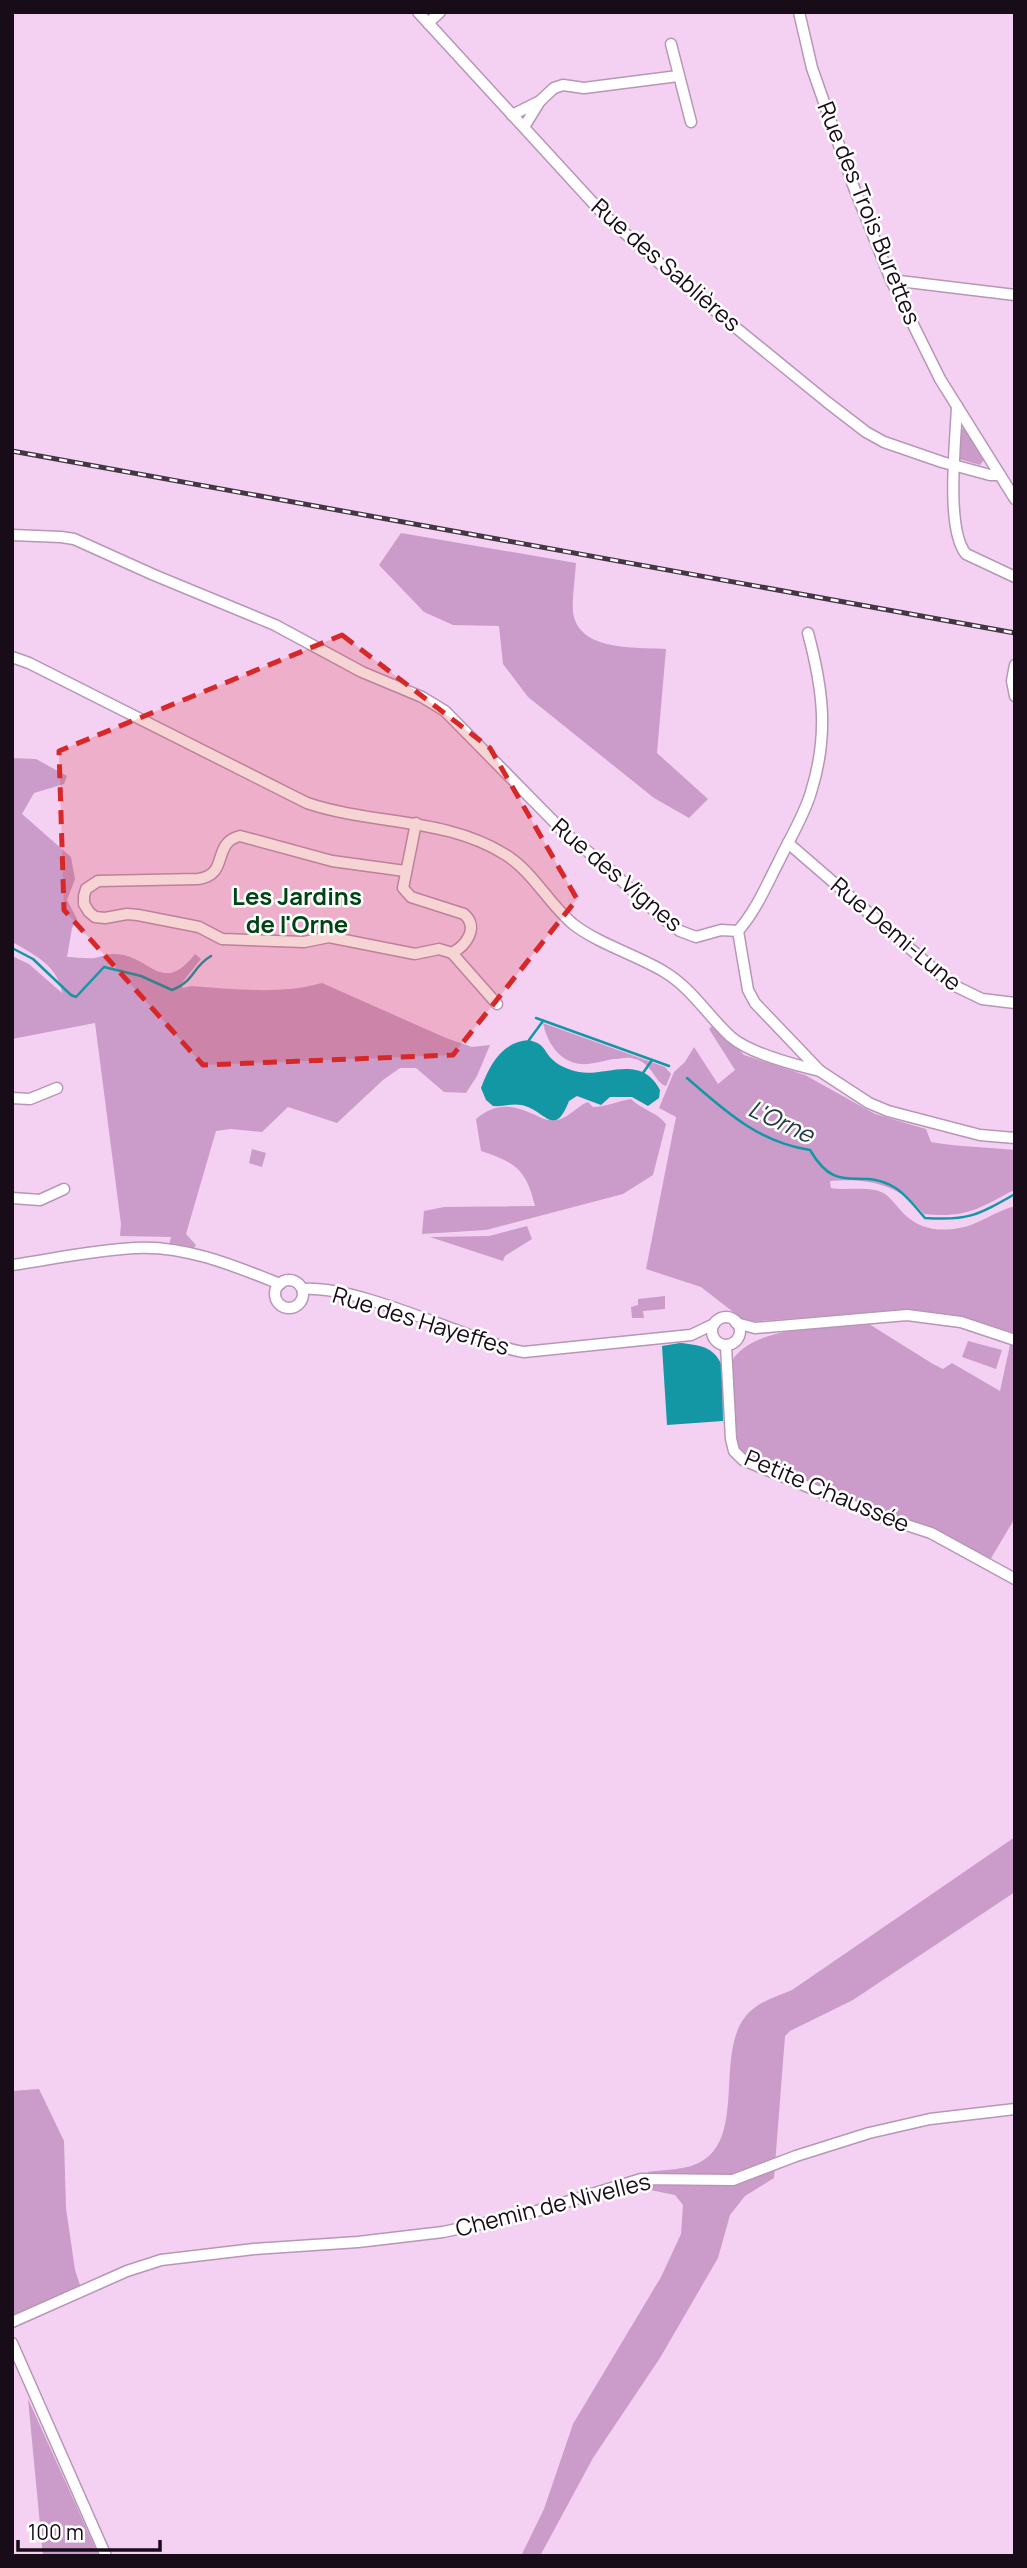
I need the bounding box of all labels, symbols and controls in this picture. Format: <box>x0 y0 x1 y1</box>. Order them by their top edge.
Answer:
street label: Rue des Trois Burettes <box>810 96 929 329</box>
street label: Rue des Sablières <box>585 190 748 338</box>
street label: Rue des Vignes <box>546 810 690 938</box>
street label: Rue Demi-Lune <box>824 869 969 997</box>
district label: Les Jardins de l'Orne <box>232 879 362 940</box>
water label: L'Orne <box>744 1091 822 1151</box>
street label: Rue des Hayeffes <box>329 1278 514 1362</box>
street label: Petite Chaussée <box>740 1441 915 1539</box>
street label: Chemin de Nivelles <box>452 2164 654 2244</box>
scale bar <box>18 2508 159 2552</box>
text: 100 m <box>28 2518 84 2546</box>

